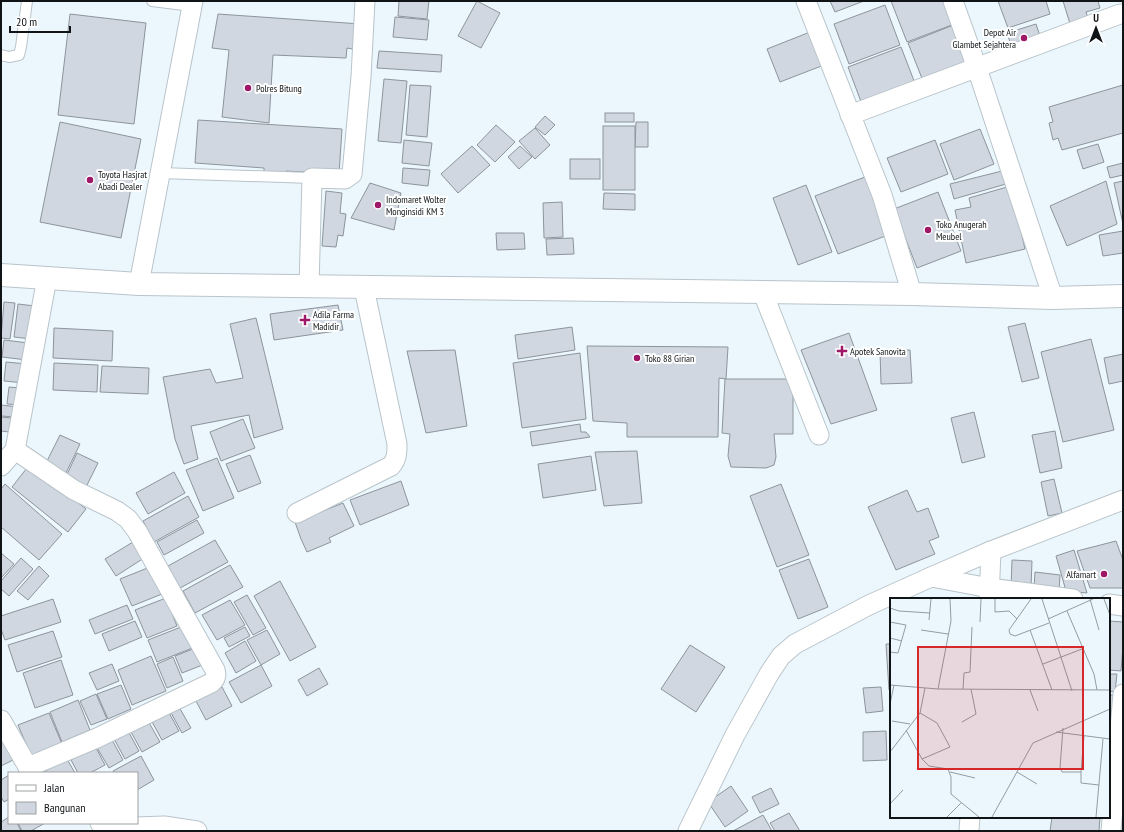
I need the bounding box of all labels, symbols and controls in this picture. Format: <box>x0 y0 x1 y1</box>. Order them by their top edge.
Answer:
scale bar <box>10 8 70 34</box>
north arrow <box>1076 8 1116 48</box>
text: U <box>1093 11 1099 25</box>
text: 20 m <box>16 14 37 29</box>
place label: Depot Air Glambet Sejahtera <box>952 26 1016 51</box>
marker: Depot Air Glambet Sejahtera <box>1019 33 1029 43</box>
place label: Polres Bitung <box>256 82 302 95</box>
marker: Polres Bitung <box>243 83 253 93</box>
place label: Toyota Hasjrat Abadi Dealer <box>98 168 147 193</box>
marker: Toyota Hasjrat Abadi Dealer <box>85 175 95 185</box>
place label: Indomaret Wolter Monginsidi KM 3 <box>386 193 446 218</box>
marker: Indomaret Wolter Monginsidi KM 3 <box>373 200 383 210</box>
place label: Toko Anugerah Meubel <box>936 218 987 243</box>
marker: Toko Anugerah Meubel <box>923 225 933 235</box>
place label: Adila Farma Madidir <box>313 308 354 333</box>
marker: Adila Farma Madidir <box>300 315 310 325</box>
place label: Apotek Sanovita <box>850 345 906 358</box>
marker: Apotek Sanovita <box>837 346 847 356</box>
place label: Toko 88 Girian <box>645 352 695 365</box>
marker: Toko 88 Girian <box>632 353 642 363</box>
place label: Alfamart <box>1066 568 1096 581</box>
marker: Alfamart <box>1099 569 1109 579</box>
inset map <box>890 598 1110 818</box>
legend <box>8 772 138 824</box>
text: Jalan <box>43 780 65 795</box>
text: Bangunan <box>44 800 85 815</box>

